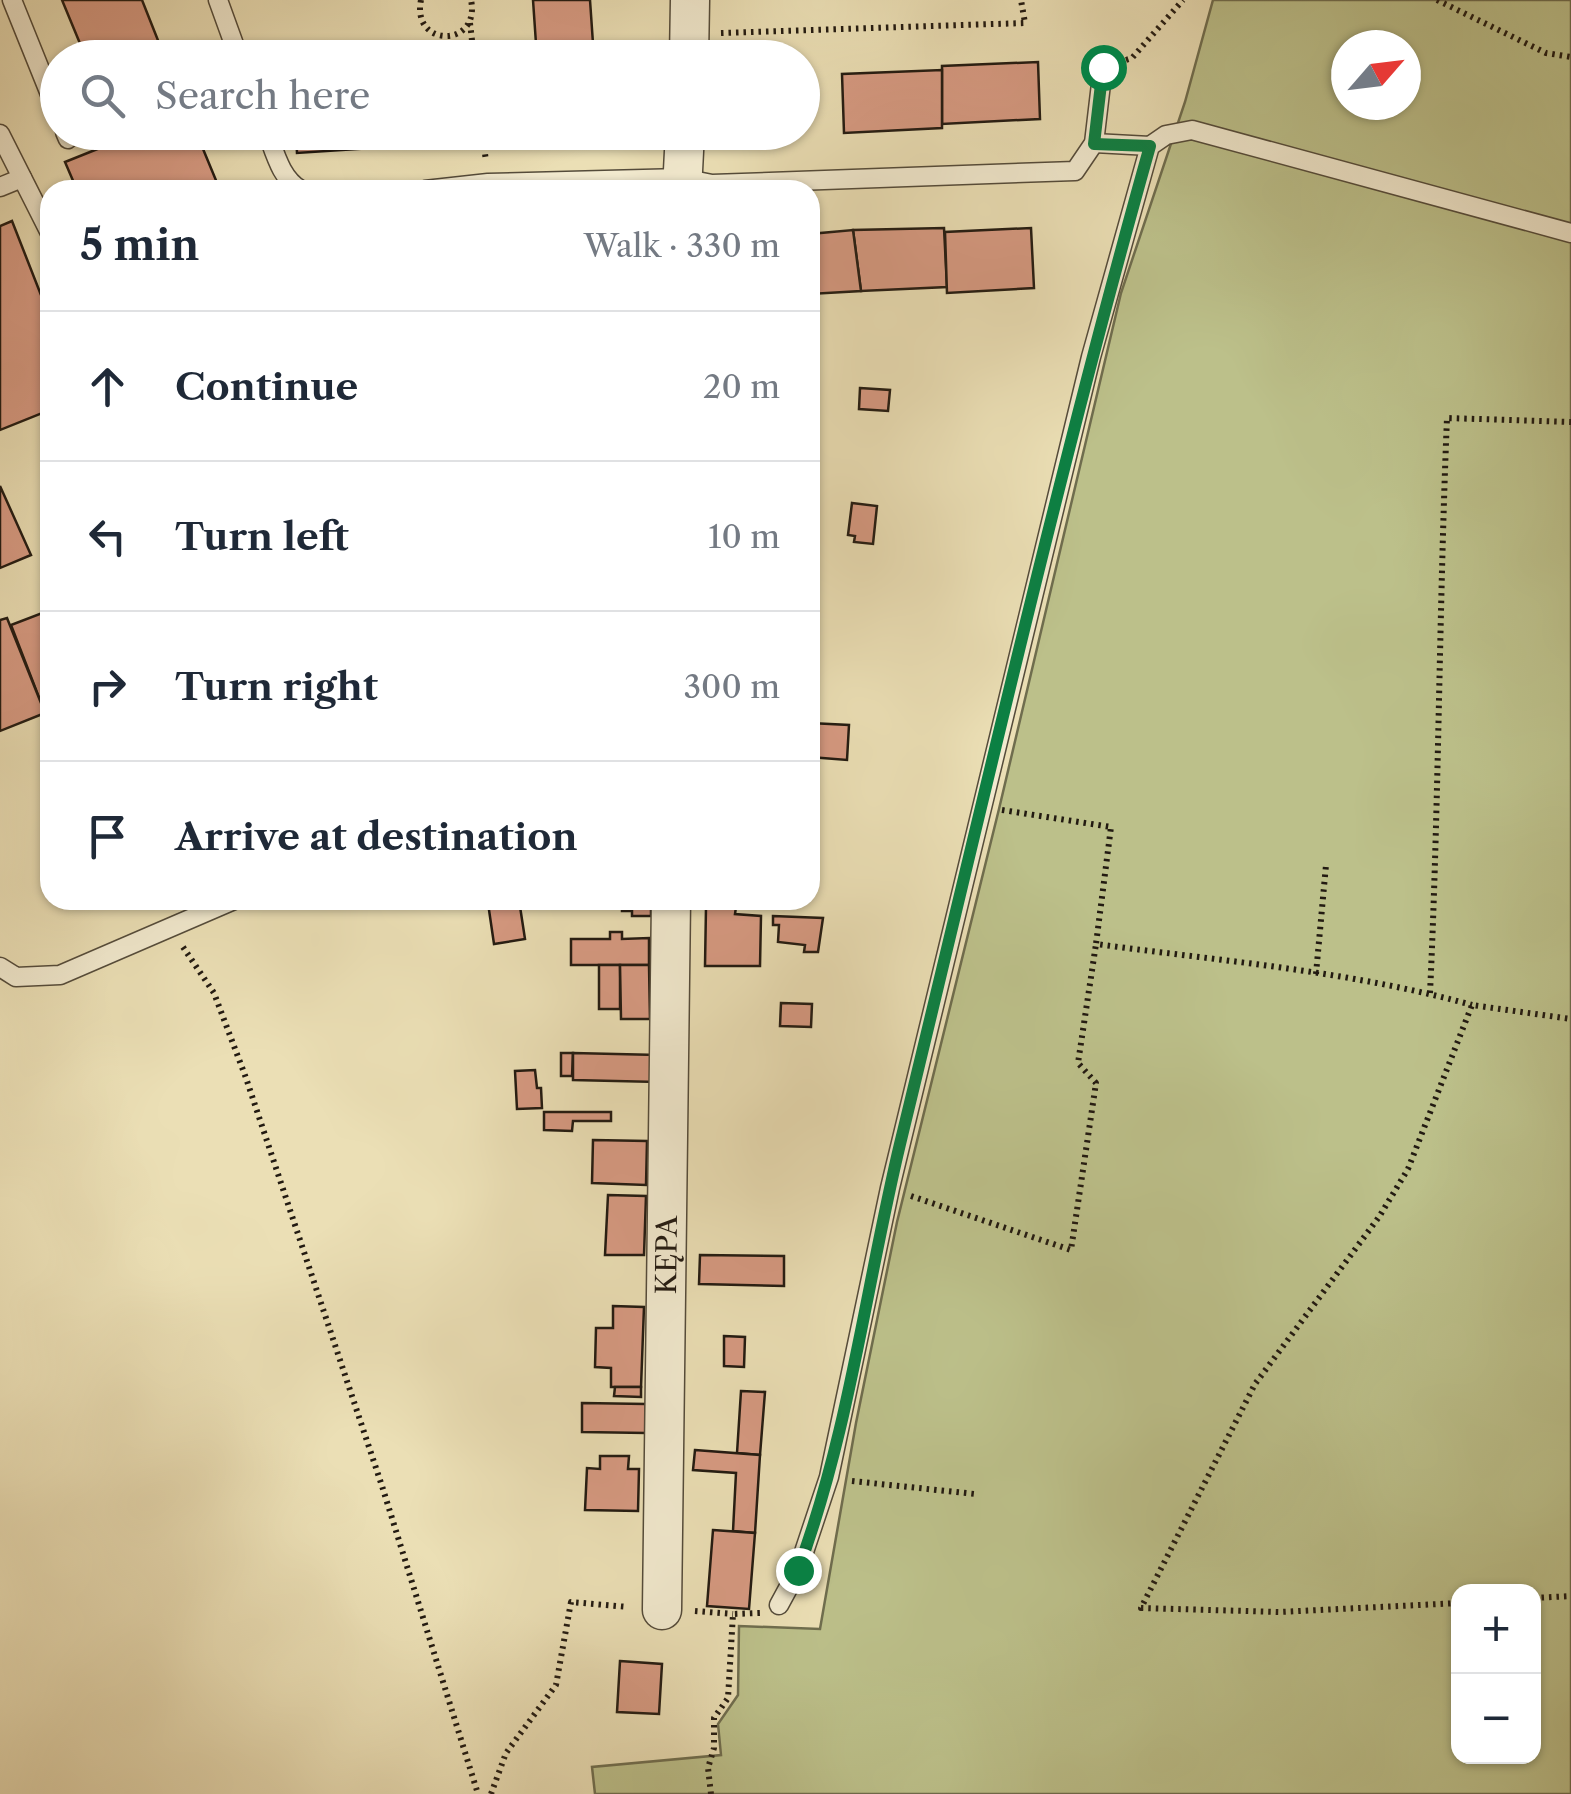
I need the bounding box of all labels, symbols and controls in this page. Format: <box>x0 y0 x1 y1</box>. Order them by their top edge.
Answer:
north arrow <box>1331 30 1421 120</box>
search box <box>40 40 820 150</box>
route start <box>1081 45 1127 91</box>
icon: search <box>75 68 130 123</box>
text: Search here <box>155 72 370 119</box>
text: 5 min <box>80 219 199 271</box>
text: Walk · 330 m <box>584 226 780 265</box>
icon: ahead <box>80 359 135 414</box>
text: Continue <box>175 363 358 410</box>
text: 20 m <box>703 367 780 406</box>
icon: left <box>80 509 135 564</box>
text: Turn left <box>175 513 349 560</box>
text: 10 m <box>708 517 780 556</box>
icon: right <box>80 659 135 714</box>
text: Turn right <box>175 663 378 710</box>
text: 300 m <box>683 667 780 706</box>
icon: arrive <box>80 809 135 864</box>
text: Arrive at destination <box>175 813 578 860</box>
street label: KĘPA <box>649 1214 684 1295</box>
route end <box>776 1548 822 1594</box>
map controls <box>1451 1584 1541 1764</box>
button: + <box>1451 1584 1541 1674</box>
button: − <box>1451 1674 1541 1764</box>

